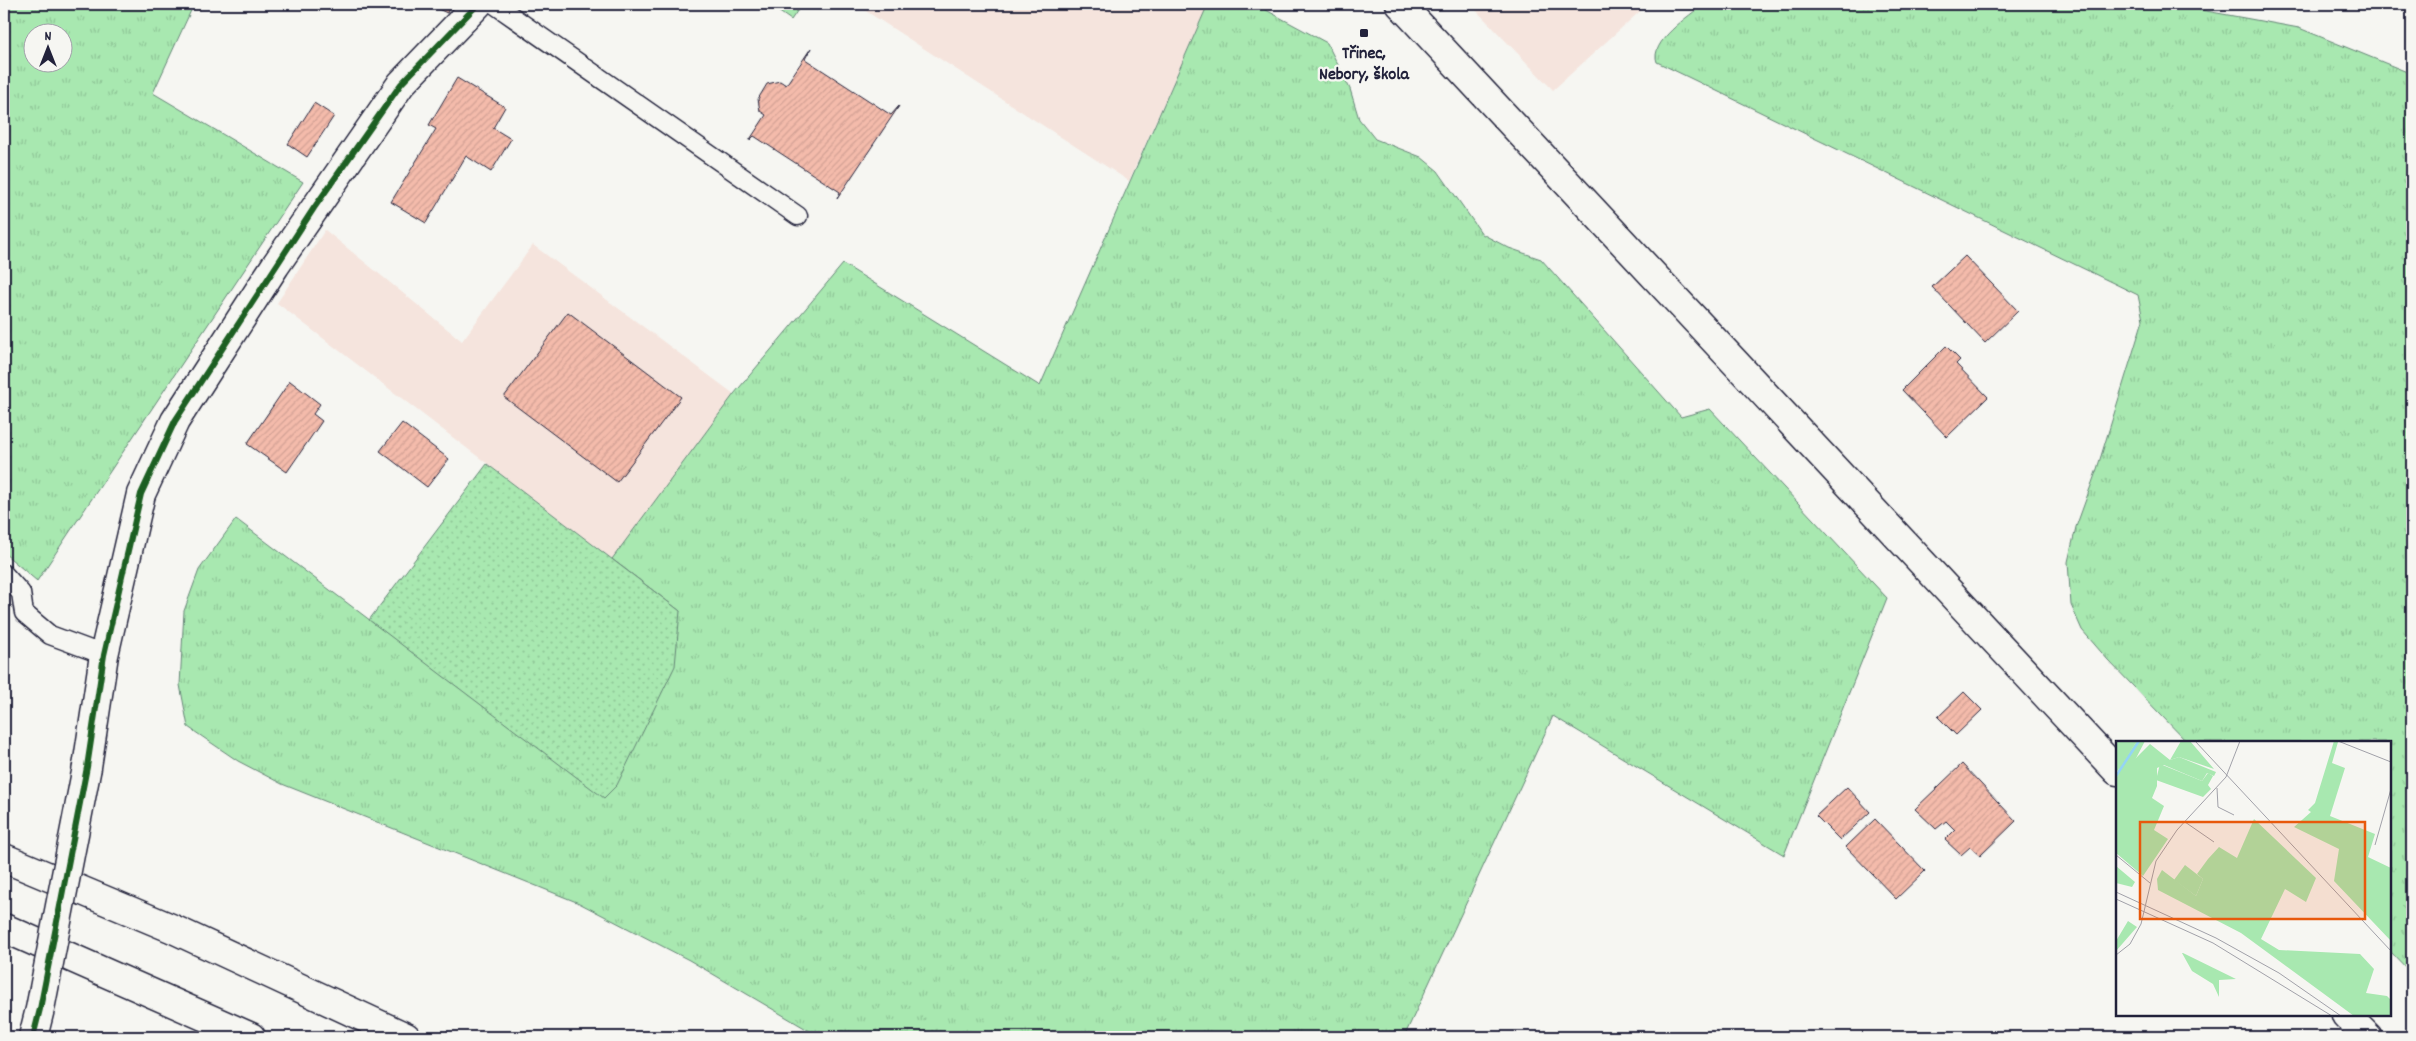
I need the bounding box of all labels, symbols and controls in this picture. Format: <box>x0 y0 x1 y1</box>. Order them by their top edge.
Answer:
north arrow <box>22 22 72 72</box>
text: N <box>45 27 52 47</box>
marker: Třinec, Nebory, škola <box>1358 27 1370 39</box>
place label: Třinec, Nebory, škola <box>1319 42 1410 88</box>
inset map <box>2116 741 2391 1016</box>

